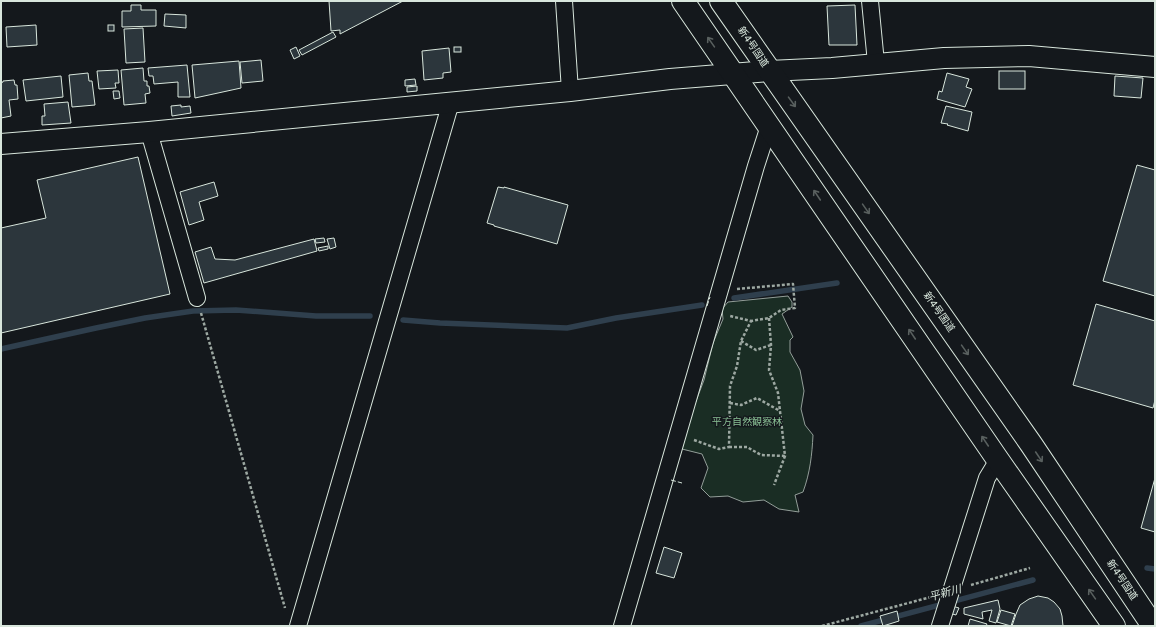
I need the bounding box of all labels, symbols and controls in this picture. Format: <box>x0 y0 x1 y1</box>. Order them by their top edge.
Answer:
street label: 新4号国道 <box>735 24 771 70</box>
one-way arrow <box>707 37 715 48</box>
one-way arrow <box>788 97 796 108</box>
one-way arrow <box>813 190 821 201</box>
one-way arrow <box>862 203 870 214</box>
street label: 新4号国道 <box>921 290 957 334</box>
one-way arrow <box>908 329 916 340</box>
one-way arrow <box>961 344 969 355</box>
park label: 平方自然観察林 <box>712 416 782 428</box>
one-way arrow <box>981 436 989 447</box>
one-way arrow <box>1035 451 1043 462</box>
street label: 新4号国道 <box>1104 557 1140 603</box>
water label: 平新川 <box>927 582 964 604</box>
one-way arrow <box>1088 589 1096 600</box>

